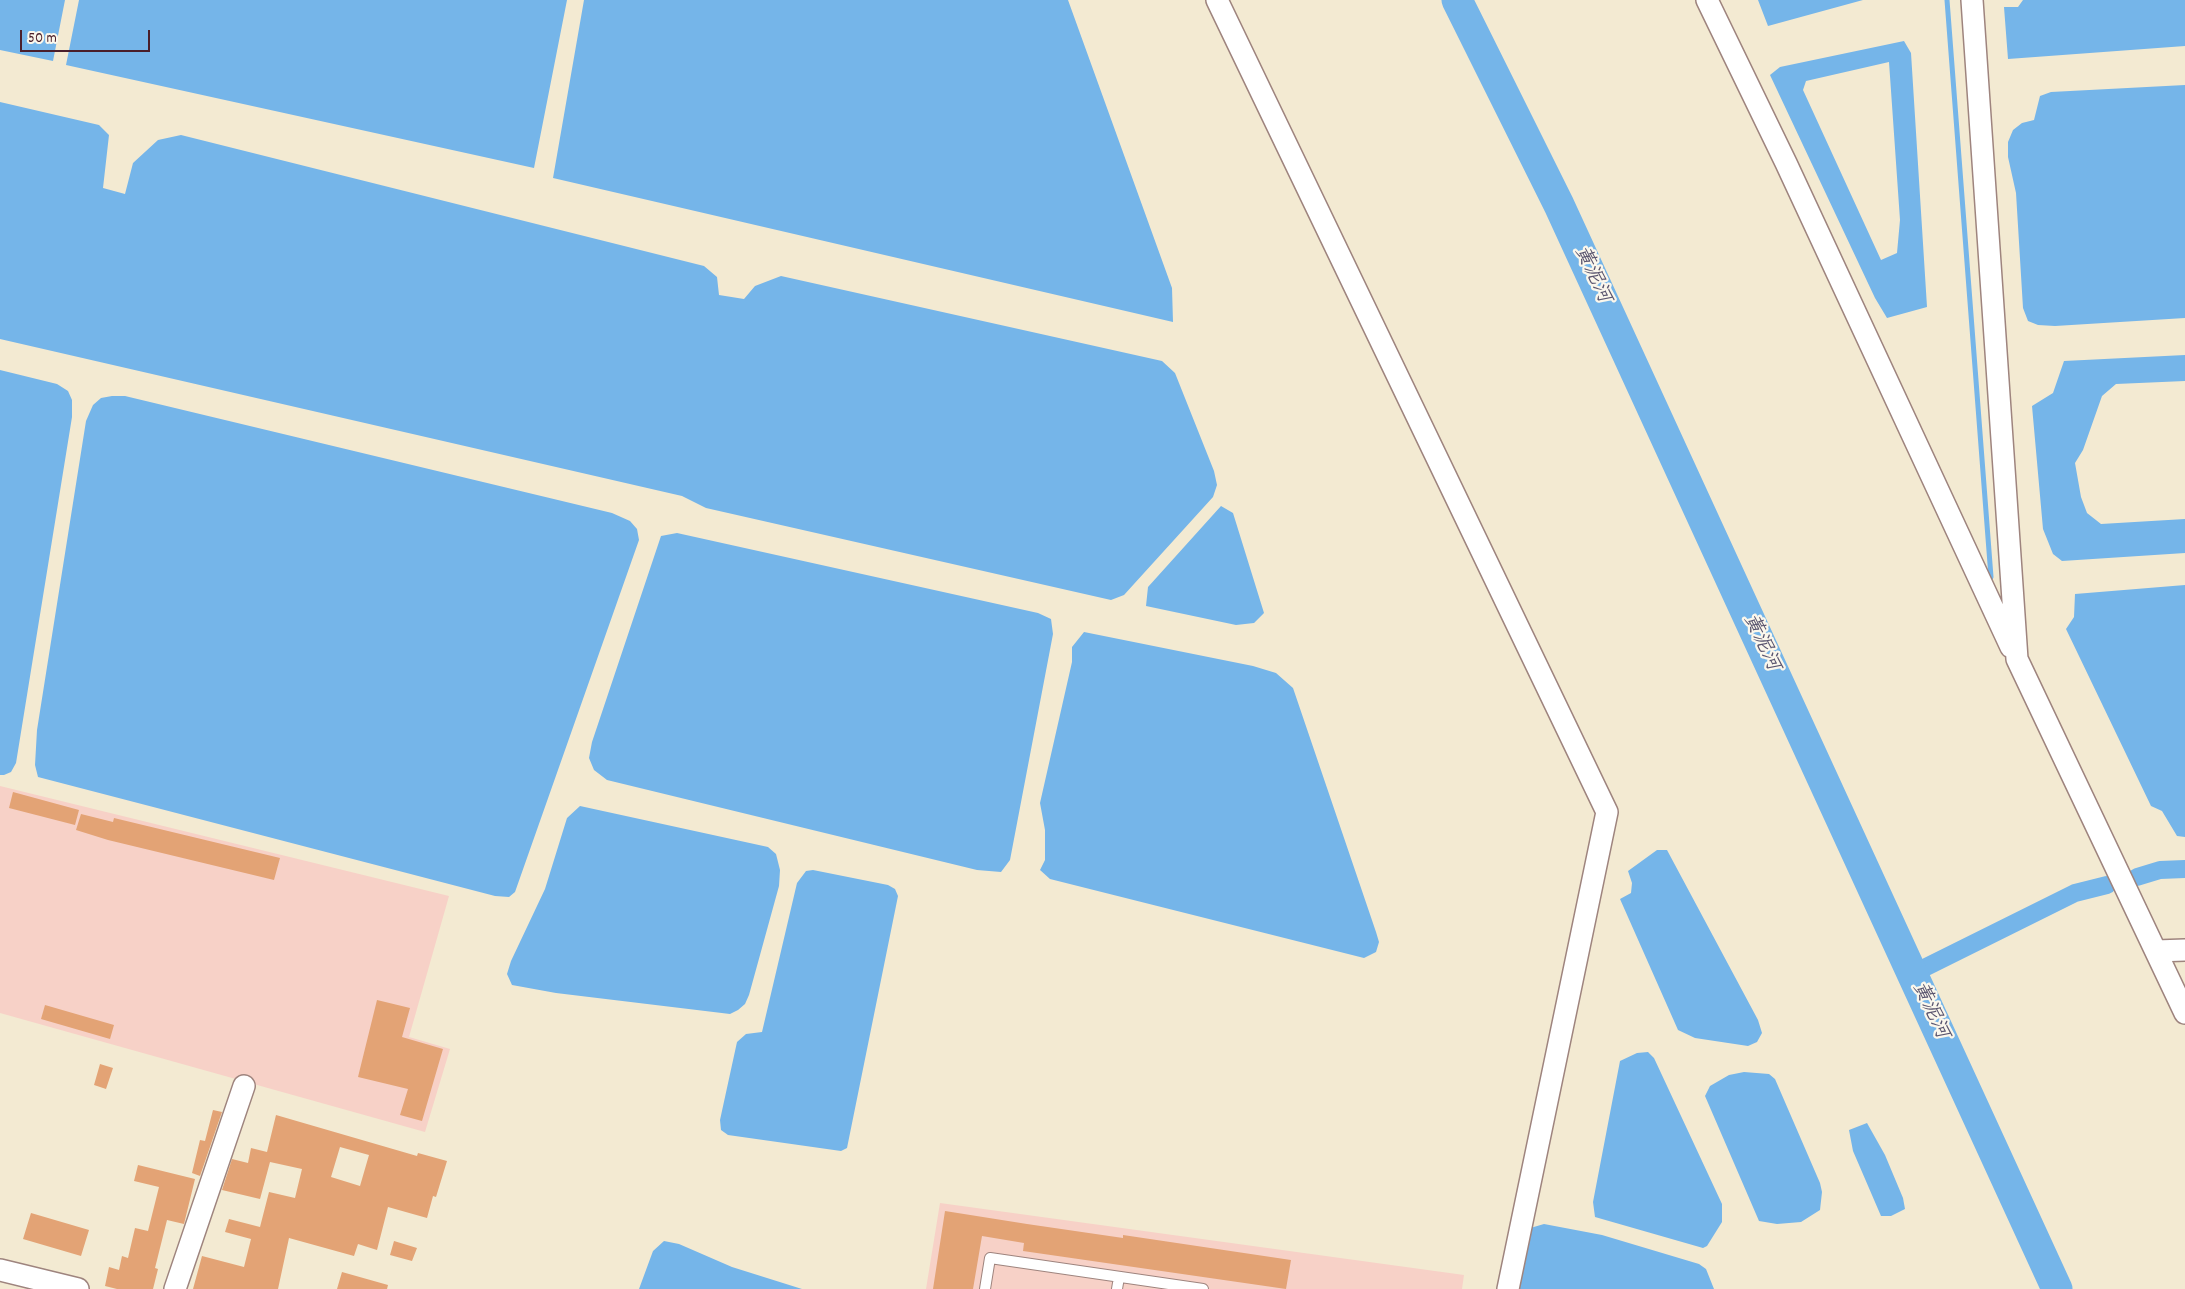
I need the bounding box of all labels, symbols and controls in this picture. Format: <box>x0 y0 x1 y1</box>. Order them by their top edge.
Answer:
scale bar <box>22 20 152 52</box>
text: 50 m <box>28 28 57 50</box>
water label: 黄泥河 <box>1567 243 1615 307</box>
water label: 黄泥河 <box>1736 611 1784 675</box>
water label: 黄泥河 <box>1905 979 1953 1043</box>

